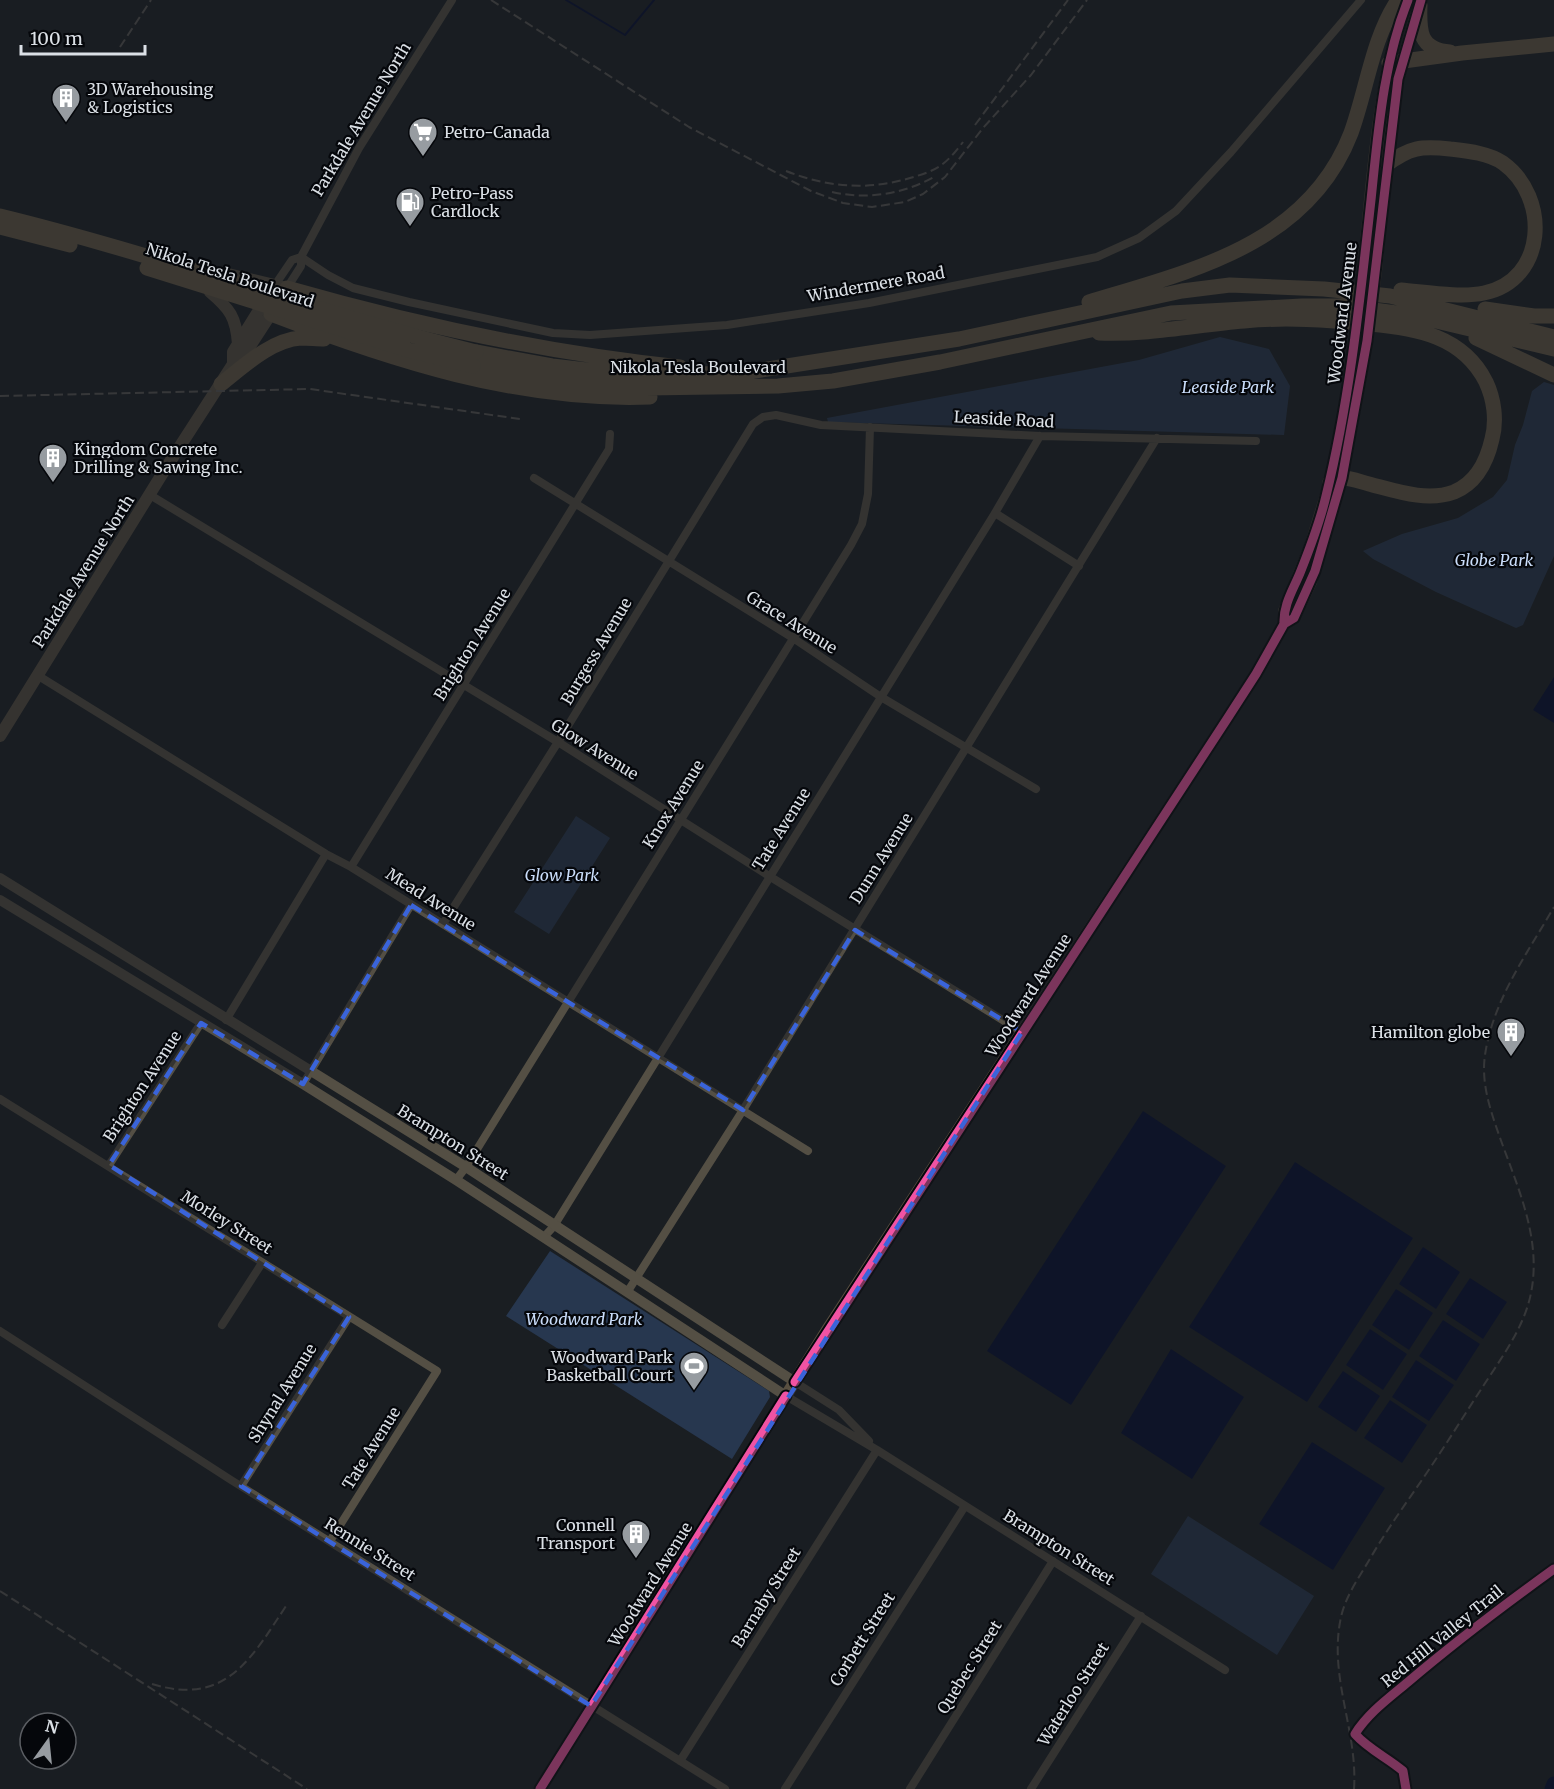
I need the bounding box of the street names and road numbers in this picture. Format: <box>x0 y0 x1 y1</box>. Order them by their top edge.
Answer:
street label: Parkdale Avenue North <box>307 38 415 200</box>
street label: Nikola Tesla Boulevard <box>143 238 317 312</box>
street label: Woodward Avenue <box>1323 241 1361 386</box>
street label: Windermere Road <box>805 262 947 306</box>
street label: Nikola Tesla Boulevard <box>610 357 786 377</box>
street label: Leaside Road <box>953 406 1055 432</box>
street label: Parkdale Avenue North <box>28 491 138 651</box>
street label: Brighton Avenue <box>429 584 515 704</box>
street label: Grace Avenue <box>743 586 841 658</box>
street label: Burgess Avenue <box>556 594 636 708</box>
street label: Glow Avenue <box>548 714 642 784</box>
street label: Knox Avenue <box>638 756 708 852</box>
street label: Tate Avenue <box>748 784 814 874</box>
street label: Dunn Avenue <box>845 809 917 907</box>
street label: Mead Avenue <box>382 863 480 935</box>
street label: Woodward Avenue <box>980 930 1075 1061</box>
street label: Brighton Avenue <box>99 1027 185 1145</box>
street label: Brampton Street <box>394 1100 513 1185</box>
street label: Morley Street <box>178 1186 277 1258</box>
street label: Shynal Avenue <box>244 1340 320 1446</box>
street label: Tate Avenue <box>338 1403 404 1493</box>
street label: Brampton Street <box>1000 1505 1119 1590</box>
street label: Rennie Street <box>321 1513 420 1585</box>
street label: Woodward Avenue <box>603 1518 696 1651</box>
street label: Barnaby Street <box>727 1543 805 1651</box>
street label: Red Hill Valley Trail <box>1377 1581 1507 1691</box>
street label: Corbett Street <box>825 1588 899 1690</box>
street label: Quebec Street <box>932 1616 1006 1717</box>
street label: Waterloo Street <box>1033 1638 1113 1750</box>

